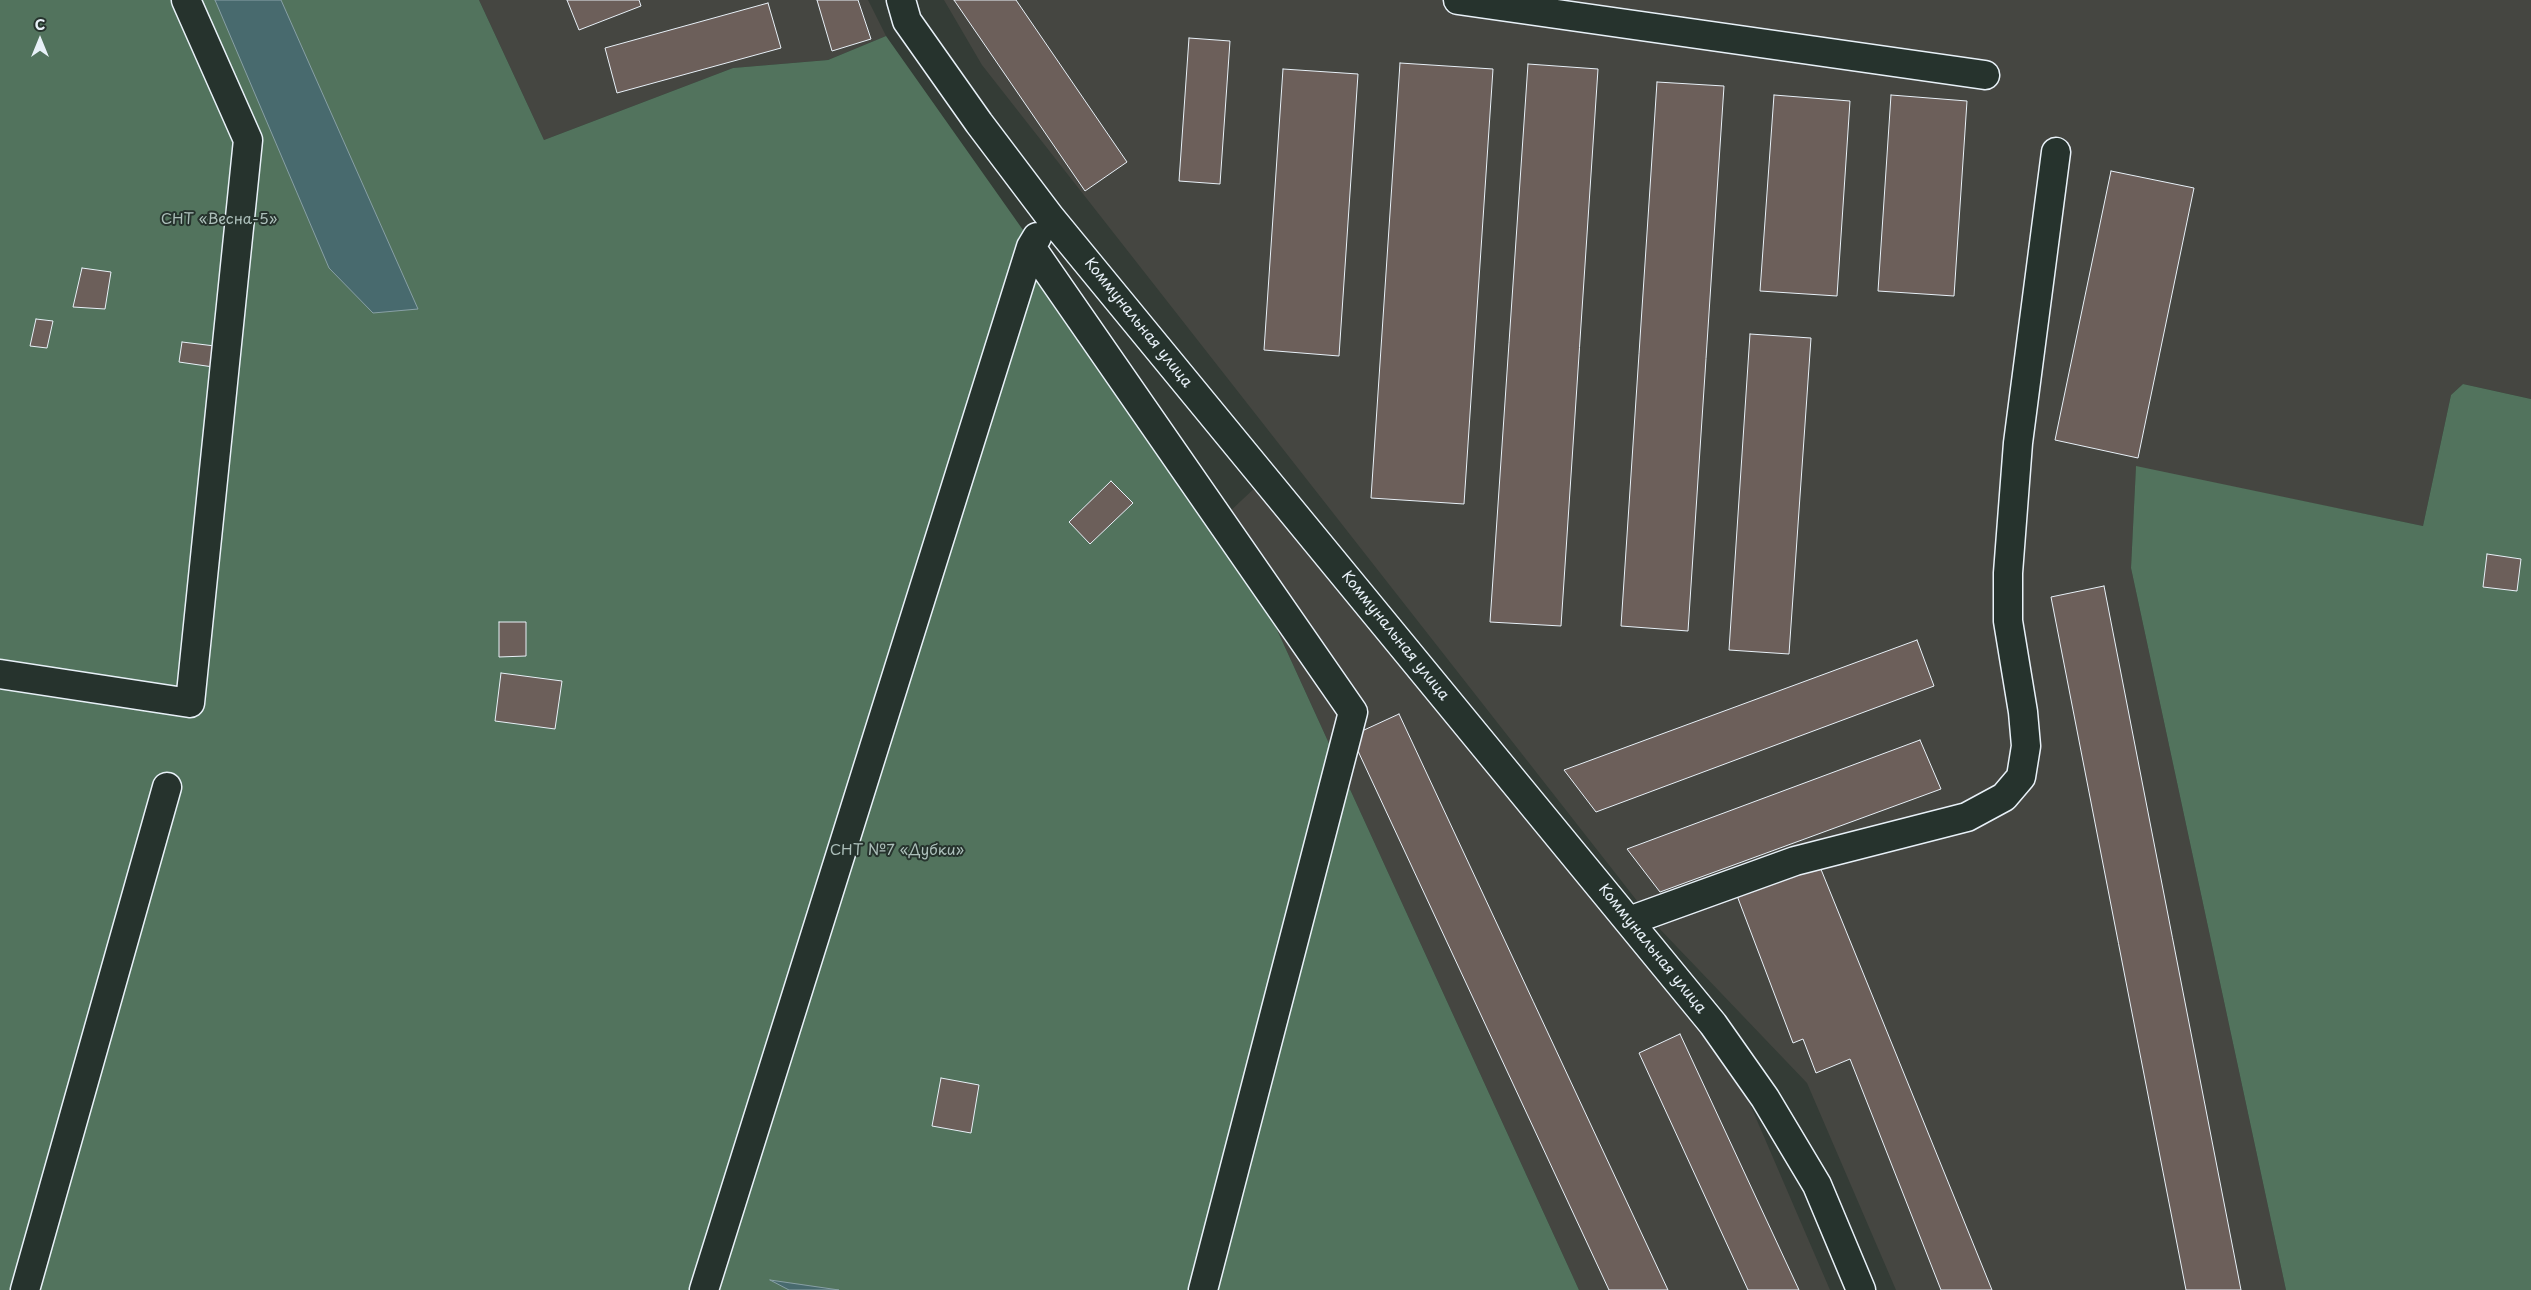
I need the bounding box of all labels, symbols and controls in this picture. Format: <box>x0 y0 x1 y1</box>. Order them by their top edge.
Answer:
text: С <box>35 14 45 35</box>
north arrow <box>15 15 65 65</box>
park label: СНТ «Весна-5» <box>161 211 277 229</box>
street label: Коммунальная улица <box>1080 255 1196 391</box>
street label: Коммунальная улица <box>1337 568 1453 704</box>
park label: СНТ №7 «Дубки» <box>830 842 964 860</box>
street label: Коммунальная улица <box>1594 881 1710 1017</box>

